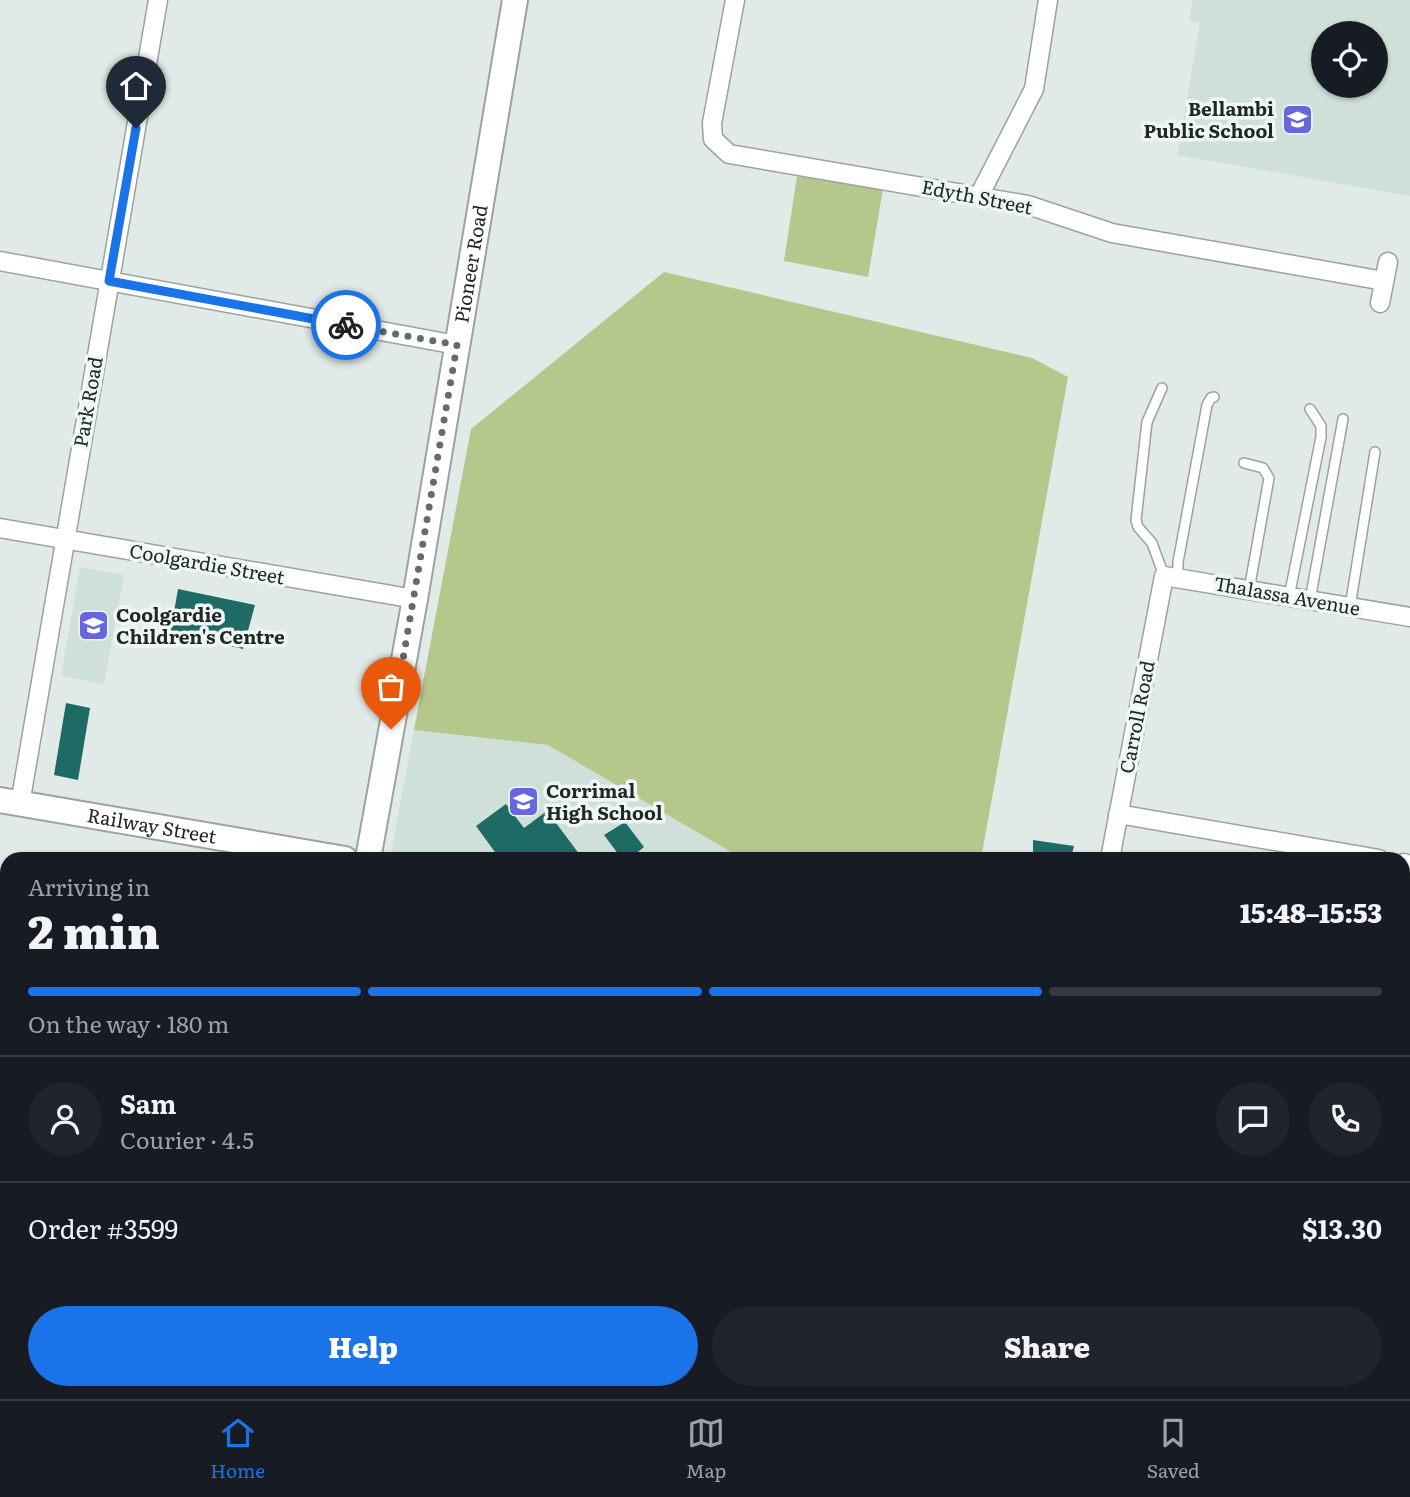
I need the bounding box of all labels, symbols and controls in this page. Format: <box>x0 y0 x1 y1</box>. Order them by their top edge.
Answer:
map controls <box>1311 21 1388 98</box>
button: locate <box>1311 21 1388 98</box>
pin <box>106 56 166 128</box>
icon: home <box>117 67 155 105</box>
place label: Bellambi Public School <box>1144 94 1274 144</box>
school or university icon: Bellambi Public School <box>1280 103 1314 137</box>
street label: Edyth Street <box>919 172 1035 221</box>
street label: Pioneer Road <box>446 202 494 325</box>
courier <box>311 290 381 360</box>
icon: bike <box>327 306 365 344</box>
street label: Park Road <box>65 354 109 449</box>
street label: Coolgardie Street <box>127 536 287 590</box>
street label: Thalassa Avenue <box>1212 568 1363 622</box>
place label: Coolgardie Children's Centre <box>116 600 285 650</box>
school or university icon: Coolgardie Children's Centre <box>76 609 110 643</box>
pin <box>361 657 421 729</box>
street label: Carroll Road <box>1111 658 1161 776</box>
icon: bag <box>372 668 410 706</box>
place label: Corrimal High School <box>546 776 663 826</box>
school or university icon: Corrimal High School <box>506 785 540 819</box>
street label: Railway Street <box>85 800 219 850</box>
text: Arriving in <box>28 869 150 903</box>
text: 15:48–15:53 <box>1240 892 1382 931</box>
text: 2 min <box>28 895 160 963</box>
text: On the way · 180 m <box>28 1006 229 1040</box>
button: person <box>28 1082 102 1156</box>
button: chat <box>1216 1082 1290 1156</box>
button: phone <box>1308 1082 1382 1156</box>
text: Sam <box>120 1083 176 1122</box>
text: Courier · 4.5 <box>120 1122 254 1156</box>
text: Order #3599 <box>28 1208 178 1247</box>
text: $13.30 <box>1302 1208 1382 1247</box>
button: Help <box>28 1306 698 1386</box>
button: Share <box>712 1306 1382 1386</box>
tab: Home <box>210 1414 265 1484</box>
tab: Map <box>686 1414 726 1484</box>
tab: Saved <box>1147 1414 1200 1484</box>

